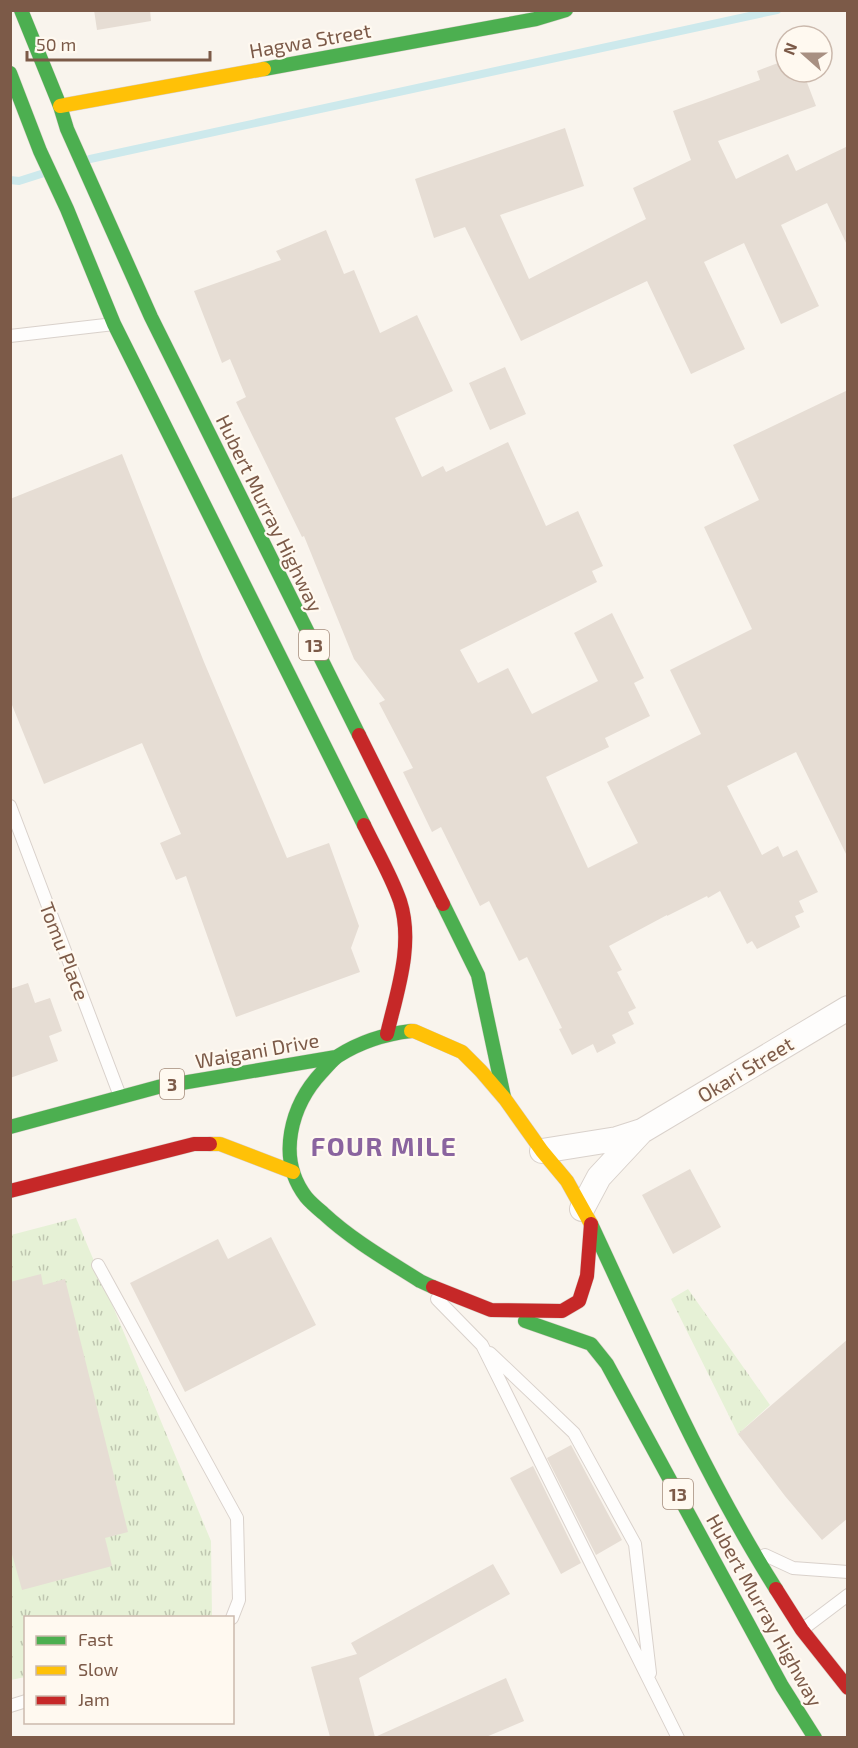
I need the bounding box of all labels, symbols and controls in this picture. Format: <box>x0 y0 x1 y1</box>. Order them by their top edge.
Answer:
street label: Hagwa Street <box>247 17 373 62</box>
scale bar <box>27 24 210 62</box>
north arrow <box>774 24 834 84</box>
text: 50 m <box>36 33 76 55</box>
text: N <box>779 40 800 57</box>
street label: Hubert Murray Highway <box>212 410 328 616</box>
road number: 13 <box>299 630 329 660</box>
street label: Tomu Place <box>35 899 95 1003</box>
street label: Waigani Drive <box>193 1027 321 1073</box>
street label: Okari Street <box>693 1031 798 1107</box>
road number: 3 <box>160 1069 184 1099</box>
district label: FOUR MILE <box>311 1130 457 1161</box>
road number: 13 <box>663 1479 693 1509</box>
street label: Hubert Murray Highway <box>702 1509 828 1711</box>
legend <box>24 1616 234 1724</box>
text: Fast <box>78 1628 113 1650</box>
text: Slow <box>78 1658 119 1680</box>
text: Jam <box>78 1688 110 1710</box>

